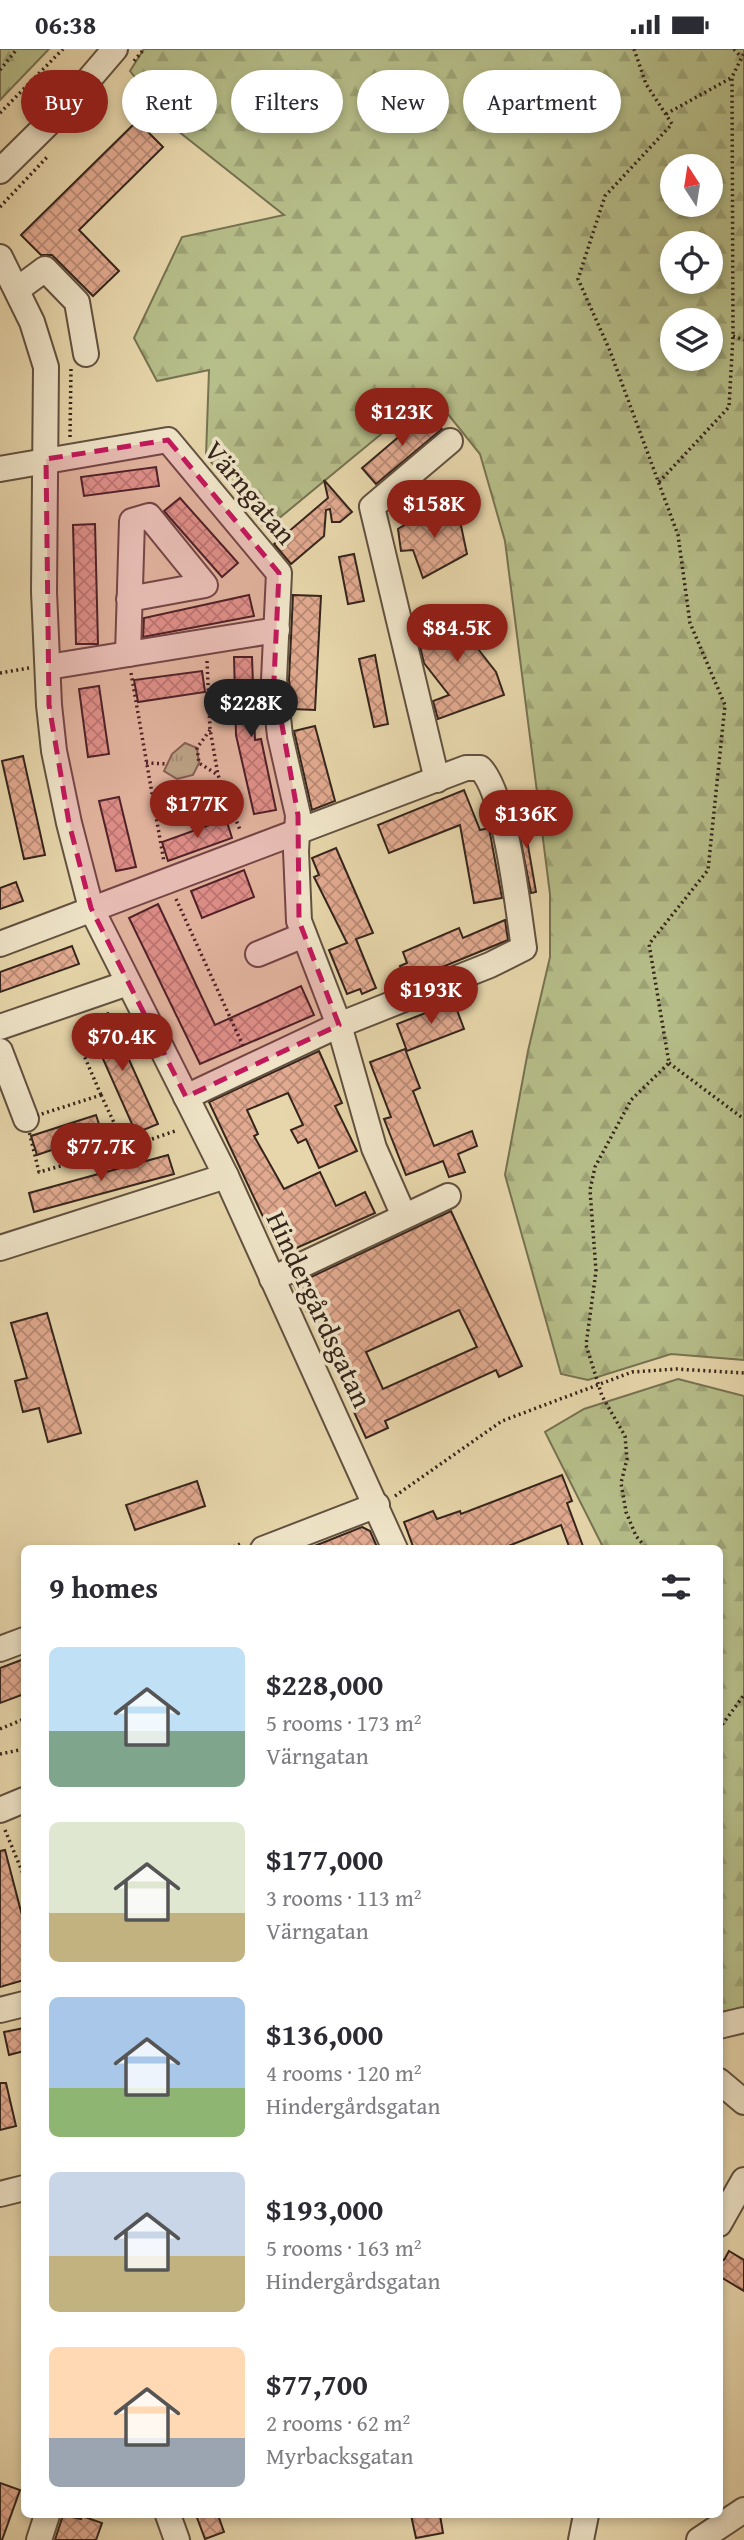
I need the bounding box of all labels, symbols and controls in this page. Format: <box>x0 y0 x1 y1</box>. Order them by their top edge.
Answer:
text: 06:38 <box>35 5 96 44</box>
chip: Buy <box>21 70 108 133</box>
chip: Rent <box>122 70 217 133</box>
chip: Filters <box>231 70 343 133</box>
chip: New <box>357 70 449 133</box>
chip: Apartment <box>463 70 621 133</box>
north arrow <box>660 154 723 217</box>
map controls <box>660 154 723 371</box>
button: locate <box>660 231 723 294</box>
button: layers <box>660 308 723 371</box>
pin: $123K <box>353 389 451 448</box>
text: $123K <box>371 394 433 427</box>
street label: Värngatan <box>195 431 307 553</box>
pin: $158K <box>385 481 483 540</box>
text: $158K <box>403 486 465 519</box>
pin: $84.5K <box>400 605 514 664</box>
text: $84.5K <box>423 610 491 643</box>
pin: $228K <box>202 679 300 739</box>
text: $228K <box>220 685 282 718</box>
pin: $177K <box>148 781 246 840</box>
text: $177K <box>166 786 228 819</box>
pin: $136K <box>477 791 575 850</box>
text: $136K <box>495 796 557 829</box>
pin: $193K <box>382 967 480 1026</box>
text: $193K <box>400 972 462 1005</box>
pin: $70.4K <box>65 1013 179 1073</box>
text: $70.4K <box>88 1019 156 1052</box>
pin: $77.7K <box>44 1123 158 1183</box>
text: $77.7K <box>67 1129 135 1162</box>
street label: Hindergårdsgatan <box>257 1204 384 1414</box>
text: 9 homes <box>49 1565 158 1609</box>
icon: filters <box>657 1568 695 1606</box>
text: $228,000 <box>266 1662 383 1706</box>
icon: home <box>105 1675 189 1759</box>
text: 5 rooms · 173 m² <box>266 1706 421 1739</box>
text: Värngatan <box>266 1739 369 1772</box>
text: $177,000 <box>266 1837 383 1881</box>
icon: home <box>105 1850 189 1934</box>
text: 3 rooms · 113 m² <box>266 1881 421 1914</box>
text: Värngatan <box>266 1914 369 1947</box>
text: $136,000 <box>266 2012 383 2056</box>
icon: home <box>105 2025 189 2109</box>
text: 4 rooms · 120 m² <box>266 2056 421 2089</box>
text: Hindergårdsgatan <box>266 2089 440 2122</box>
text: $193,000 <box>266 2187 383 2231</box>
icon: home <box>105 2200 189 2284</box>
text: 5 rooms · 163 m² <box>266 2231 421 2264</box>
text: Hindergårdsgatan <box>266 2264 440 2297</box>
text: $77,700 <box>266 2362 368 2406</box>
icon: home <box>105 2375 189 2459</box>
text: 2 rooms · 62 m² <box>266 2406 410 2439</box>
text: Myrbacksgatan <box>266 2439 413 2472</box>

